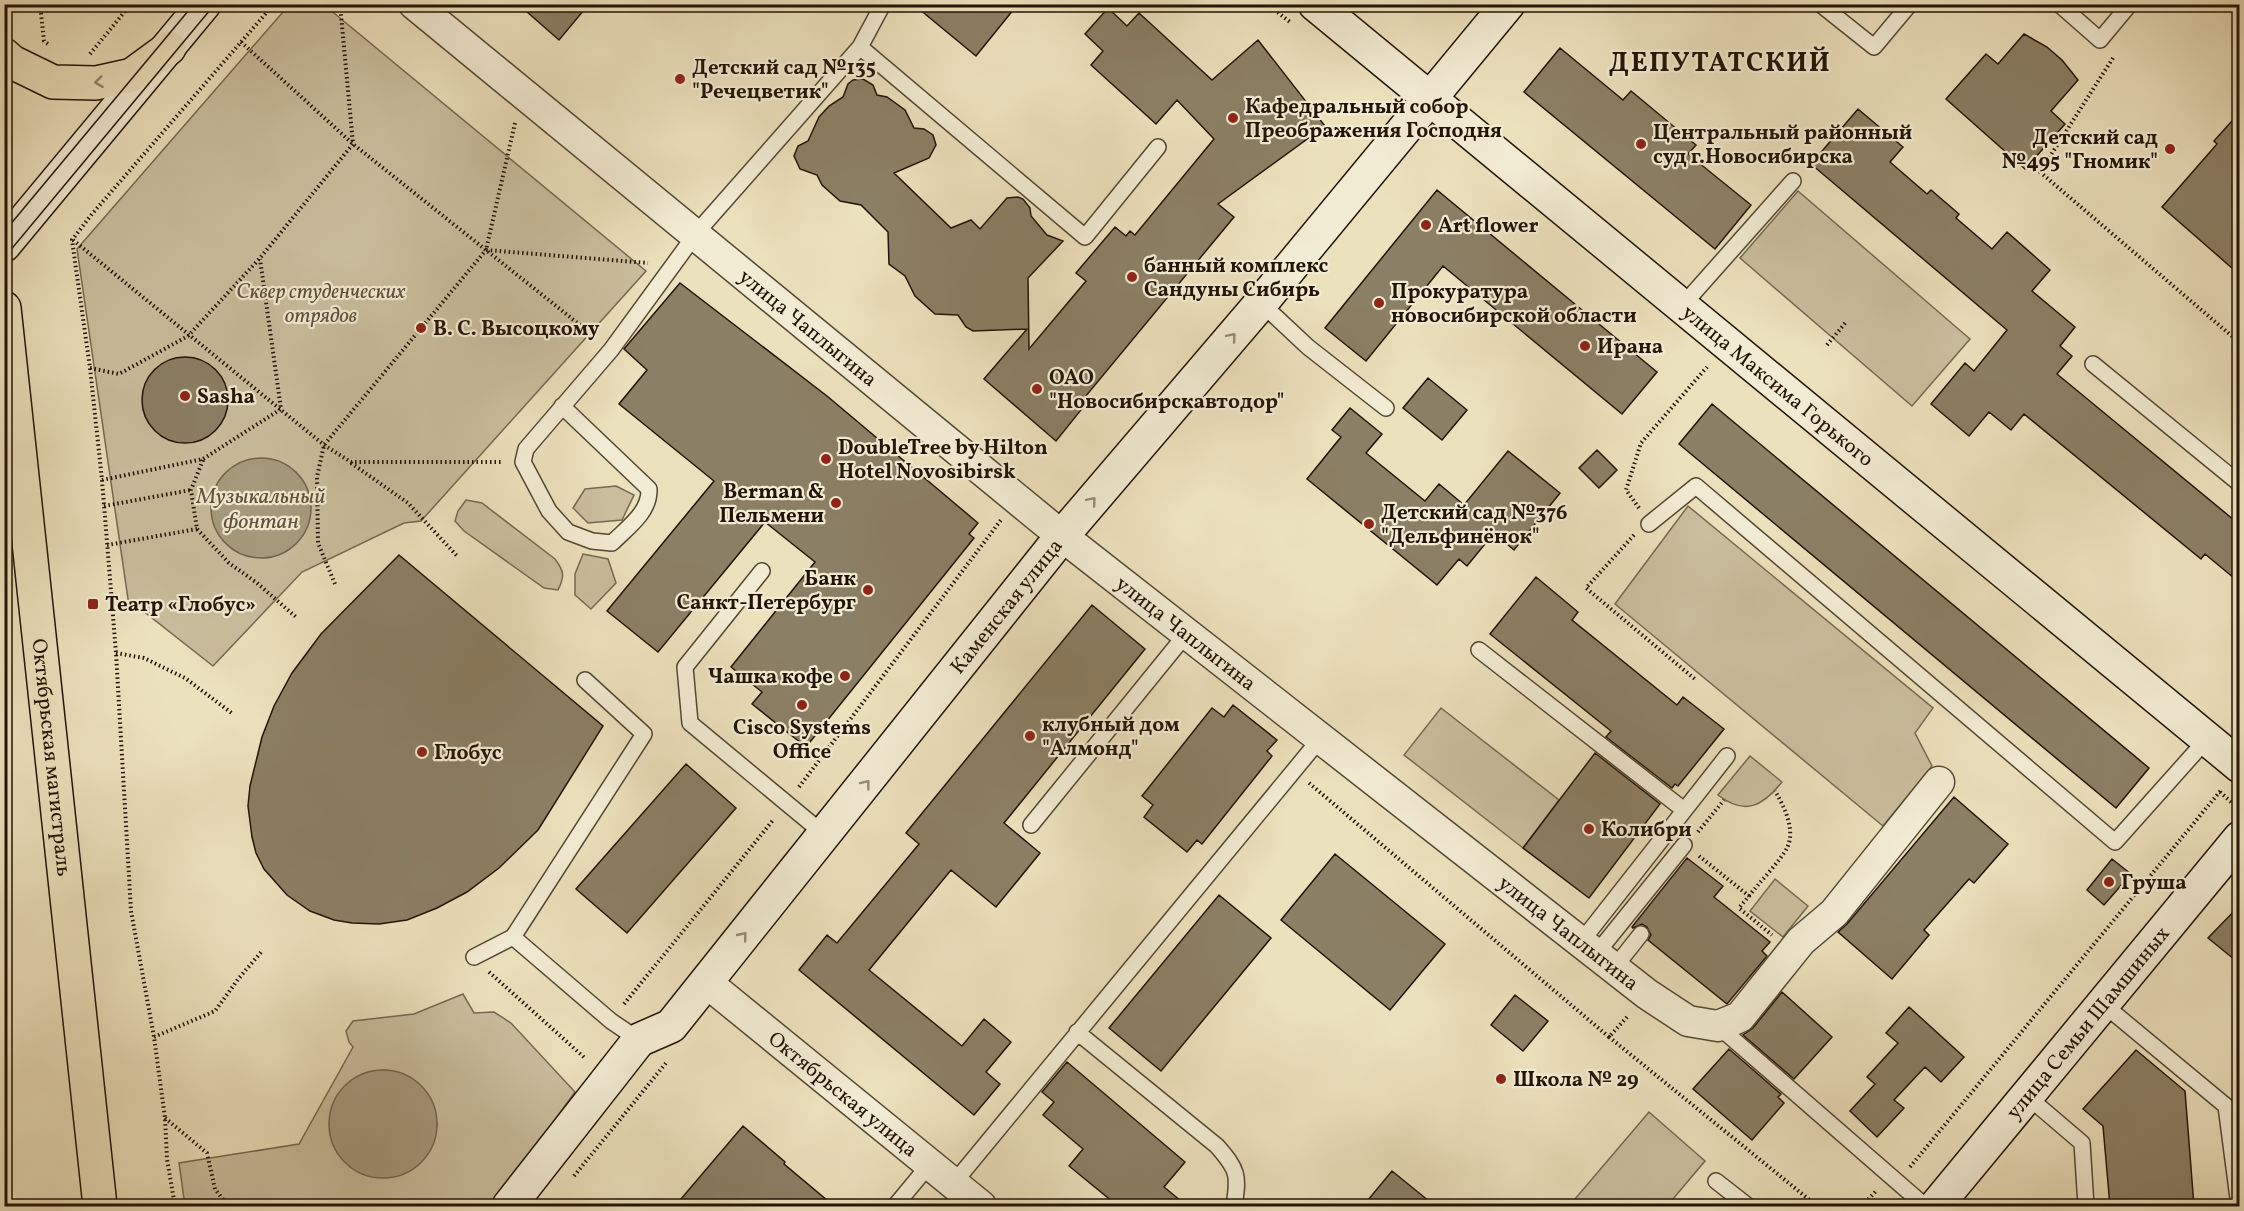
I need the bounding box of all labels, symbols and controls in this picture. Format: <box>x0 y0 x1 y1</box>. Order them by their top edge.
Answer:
district label: ДЕПУТАТСКИЙ <box>1609 45 1831 83</box>
place label: Детский сад №135 "Речецветик" <box>692 54 876 107</box>
marker: Детский сад №135 "Речецветик" <box>673 72 687 86</box>
one-way arrow <box>94 75 103 87</box>
place label: Кафедральный собор Преображения Господня <box>1245 93 1502 146</box>
marker: Кафедральный собор Преображения Господня <box>1226 111 1240 125</box>
place label: Центральный районный суд г.Новосибирска <box>1653 119 1912 172</box>
place label: Детский сад №495 "Гномик" <box>2002 124 2158 177</box>
marker: Центральный районный суд г.Новосибирска <box>1634 137 1648 151</box>
marker: Детский сад №495 "Гномик" <box>2163 142 2177 156</box>
place label: Art flower <box>1438 212 1539 241</box>
marker: Art flower <box>1419 218 1433 232</box>
place label: банный комплекс Сандуны Сибирь <box>1144 252 1328 305</box>
street label: улица Чаплыгина <box>732 263 883 394</box>
marker: банный комплекс Сандуны Сибирь <box>1125 270 1139 284</box>
park label: Сквер студенческих отрядов <box>236 278 406 331</box>
place label: Прокуратура новосибирской области <box>1391 278 1637 331</box>
marker: Прокуратура новосибирской области <box>1372 296 1386 310</box>
street label: улица Максима Горького <box>1675 299 1879 474</box>
place label: В. С. Высоцкому <box>433 315 600 344</box>
marker: В. С. Высоцкому <box>414 321 428 335</box>
one-way arrow <box>1225 333 1236 344</box>
place label: Ирана <box>1597 333 1663 362</box>
marker: Ирана <box>1578 339 1592 353</box>
place label: ОАО "Новосибирскавтодор" <box>1049 364 1285 417</box>
marker: ОАО "Новосибирскавтодор" <box>1030 382 1044 396</box>
place label: Sasha <box>197 383 255 412</box>
marker: Sasha <box>178 389 192 403</box>
place label: DoubleTree by Hilton Hotel Novosibirsk <box>838 434 1048 487</box>
marker: DoubleTree by Hilton Hotel Novosibirsk <box>819 452 833 466</box>
place label: Berman & Пельмени <box>719 478 824 531</box>
water label: Музыкальный фонтан <box>195 482 326 538</box>
marker: Berman & Пельмени <box>829 496 843 510</box>
one-way arrow <box>1085 497 1096 508</box>
place label: Детский сад №376 "Дельфинёнок" <box>1381 499 1568 552</box>
marker: Детский сад №376 "Дельфинёнок" <box>1362 517 1376 531</box>
street label: Каменская улица <box>944 533 1070 681</box>
place label: Банк Санкт-Петербург <box>677 565 856 618</box>
street label: улица Чаплыгина <box>1109 570 1262 699</box>
marker: Банк Санкт-Петербург <box>861 583 875 597</box>
place label: Театр «Глобус» <box>105 591 256 620</box>
marker: Театр «Глобус» <box>86 597 100 611</box>
street label: Октябрьская магистраль <box>23 637 78 878</box>
place label: Чашка кофе <box>708 663 833 692</box>
marker: Чашка кофе <box>838 669 852 683</box>
marker: Cisco Systems Office <box>795 698 809 712</box>
place label: клубный дом "Алмонд" <box>1042 711 1180 764</box>
place label: Cisco Systems Office <box>733 714 871 767</box>
marker: клубный дом "Алмонд" <box>1023 729 1037 743</box>
place label: Глобус <box>434 739 502 768</box>
marker: Глобус <box>415 745 429 759</box>
one-way arrow <box>858 780 869 791</box>
place label: Колибри <box>1601 816 1692 845</box>
marker: Колибри <box>1582 822 1596 836</box>
place label: Груша <box>2121 869 2187 898</box>
street label: улица Чаплыгина <box>1491 870 1644 998</box>
marker: Груша <box>2102 875 2116 889</box>
street label: улица Семьи Шамшиных <box>2000 921 2177 1126</box>
one-way arrow <box>736 932 747 943</box>
street label: Октябрьская улица <box>761 1025 923 1165</box>
place label: Школа № 29 <box>1513 1066 1639 1095</box>
marker: Школа № 29 <box>1494 1072 1508 1086</box>

